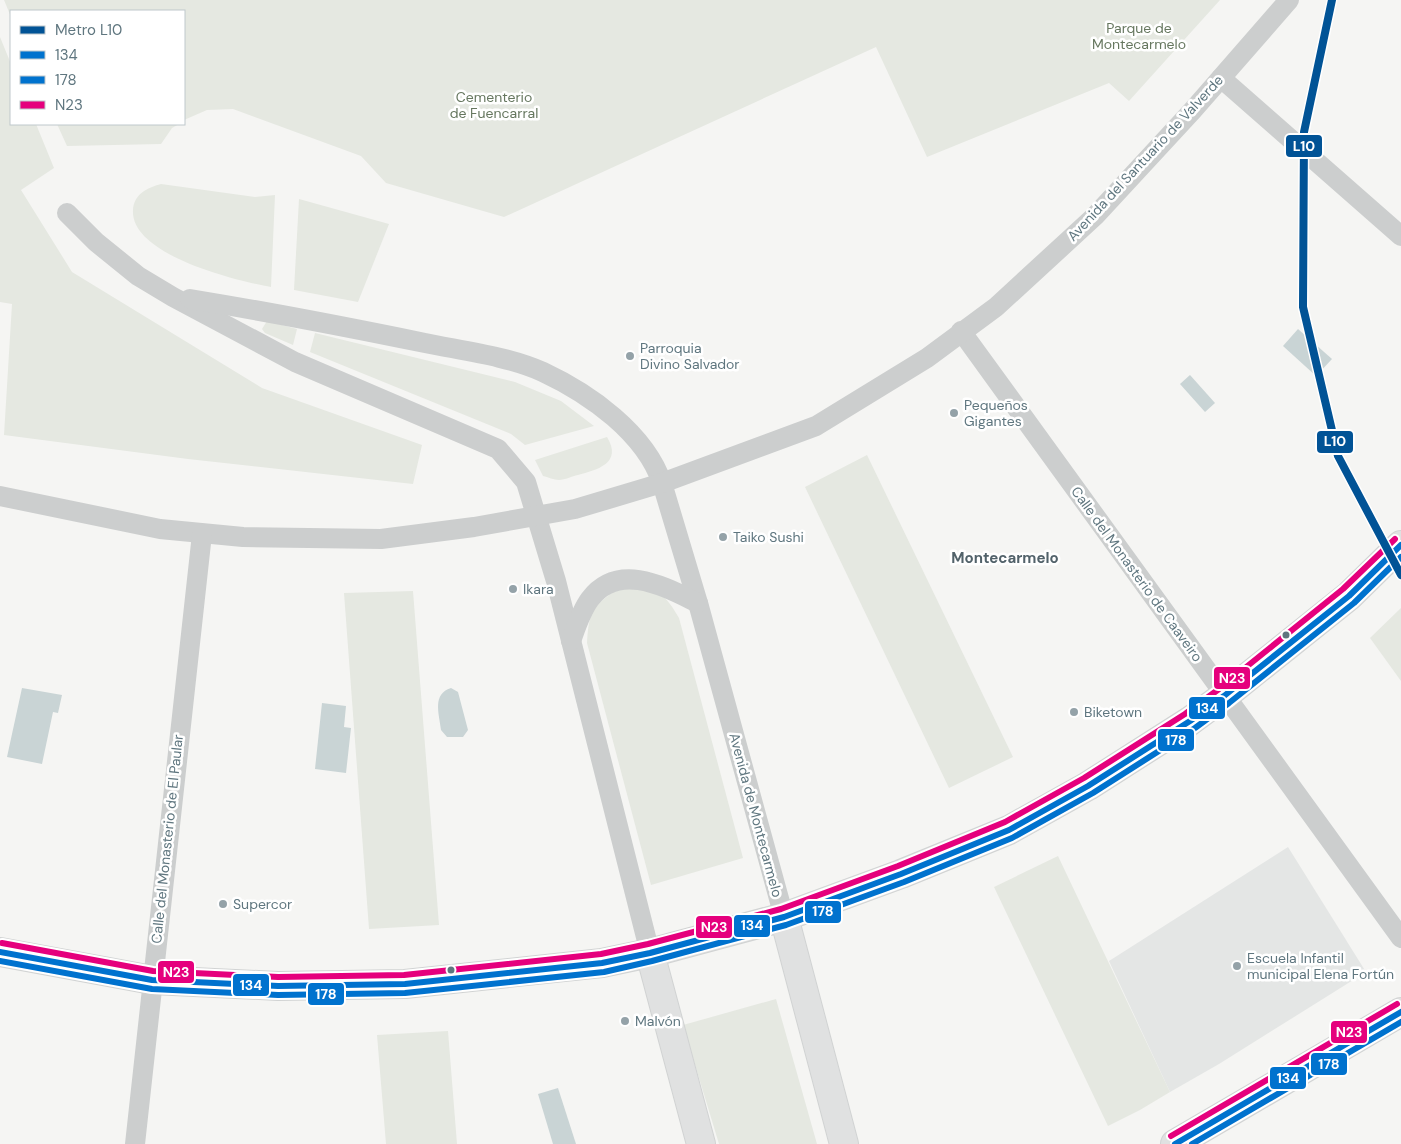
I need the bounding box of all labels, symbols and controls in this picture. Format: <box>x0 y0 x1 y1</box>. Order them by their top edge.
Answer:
legend <box>10 10 185 125</box>
park label: Parque de Montecarmelo <box>1092 19 1186 53</box>
text: Metro L10 <box>55 20 122 40</box>
text: 134 <box>55 45 78 65</box>
text: 178 <box>55 70 77 90</box>
street label: Avenida del Santuario de Valverde <box>1063 71 1227 245</box>
park label: Cementerio de Fuencarral <box>450 88 538 122</box>
text: N23 <box>55 95 83 115</box>
line badge: L10 <box>1285 134 1323 158</box>
text: L10 <box>1293 137 1315 155</box>
place label: Parroquia Divino Salvador <box>640 339 740 373</box>
marker: Parroquia Divino Salvador <box>624 350 636 362</box>
place label: Pequeños Gigantes <box>964 396 1028 430</box>
marker: Pequeños Gigantes <box>948 407 960 419</box>
line badge: L10 <box>1316 430 1354 454</box>
text: L10 <box>1324 432 1346 450</box>
street label: Calle del Monasterio de Caaveiro <box>1067 483 1207 665</box>
place label: Taiko Sushi <box>733 528 804 546</box>
marker: Taiko Sushi <box>717 531 729 543</box>
district label: Montecarmelo <box>951 548 1059 568</box>
place label: Ikara <box>523 580 554 598</box>
marker: Ikara <box>507 583 519 595</box>
unlabelled marker <box>1281 630 1291 640</box>
line badge: N23 <box>1213 666 1251 690</box>
text: N23 <box>1219 669 1245 687</box>
line badge: 134 <box>1188 696 1226 720</box>
text: 134 <box>1196 699 1218 717</box>
place label: Biketown <box>1084 703 1142 721</box>
marker: Biketown <box>1068 706 1080 718</box>
line badge: 178 <box>1157 728 1195 752</box>
street label: Avenida de Montecarmelo <box>725 731 787 899</box>
text: 178 <box>1165 731 1187 749</box>
street label: Calle del Monasterio de El Paular <box>147 734 187 944</box>
place label: Supercor <box>233 895 292 913</box>
marker: Supercor <box>217 898 229 910</box>
line badge: 178 <box>804 900 842 924</box>
text: 178 <box>812 902 834 920</box>
line badge: 134 <box>733 914 771 938</box>
line badge: N23 <box>695 915 733 939</box>
text: 134 <box>741 916 763 934</box>
text: N23 <box>701 918 727 936</box>
place label: Escuela Infantil municipal Elena Fortún <box>1247 949 1394 983</box>
line badge: N23 <box>157 960 195 984</box>
marker: Escuela Infantil municipal Elena Fortún <box>1231 960 1243 972</box>
text: N23 <box>163 963 189 981</box>
unlabelled marker <box>446 965 456 975</box>
line badge: 134 <box>232 973 270 997</box>
text: 134 <box>240 976 262 994</box>
line badge: 178 <box>307 982 345 1006</box>
text: 178 <box>315 985 337 1003</box>
place label: Malvón <box>635 1012 681 1030</box>
marker: Malvón <box>619 1015 631 1027</box>
line badge: N23 <box>1330 1020 1368 1044</box>
text: N23 <box>1336 1023 1362 1041</box>
line badge: 178 <box>1310 1052 1348 1076</box>
text: 178 <box>1318 1055 1340 1073</box>
line badge: 134 <box>1269 1066 1307 1090</box>
text: 134 <box>1277 1069 1299 1087</box>

